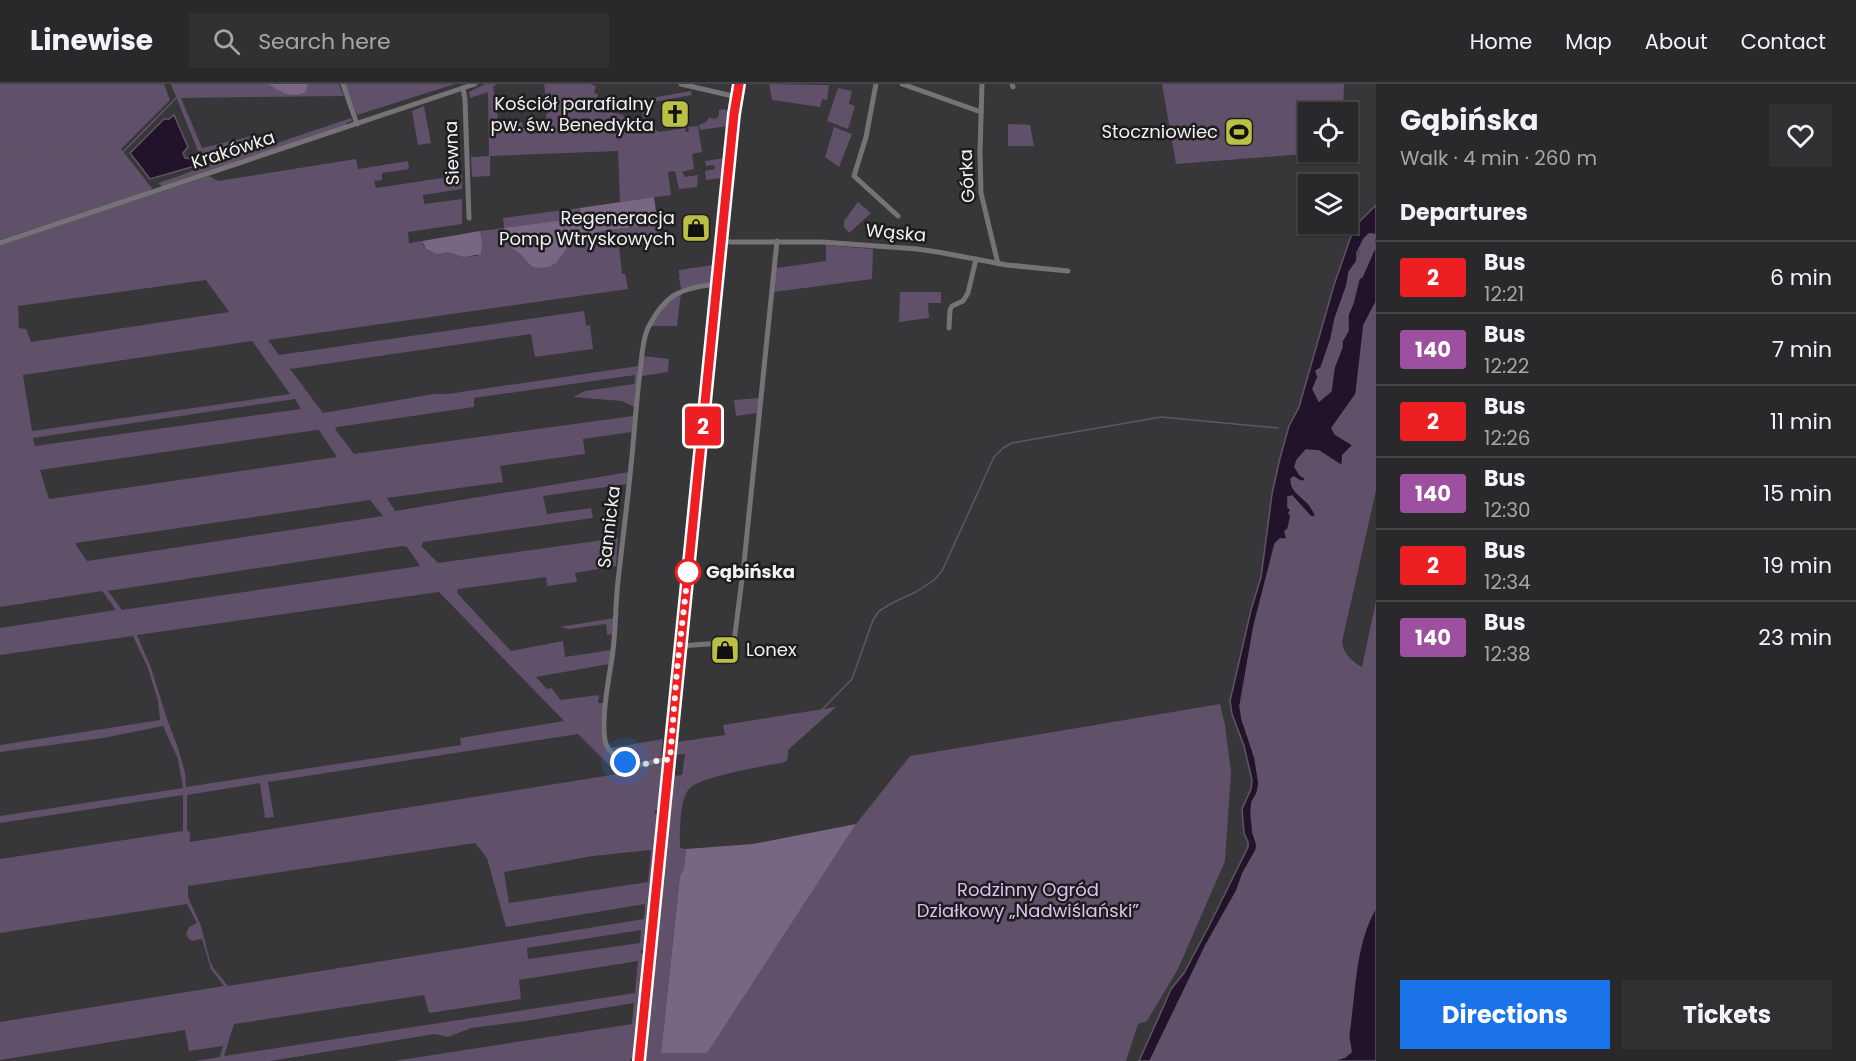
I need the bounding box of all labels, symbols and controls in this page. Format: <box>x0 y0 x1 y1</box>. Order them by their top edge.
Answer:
search box <box>189 14 609 68</box>
text: Linewise <box>30 21 153 60</box>
icon: search <box>210 25 243 58</box>
text: Search here <box>258 26 391 57</box>
text: Home <box>1470 27 1532 56</box>
text: Map <box>1565 27 1612 56</box>
text: About <box>1645 27 1708 56</box>
text: Contact <box>1741 27 1826 56</box>
place label: Kościół parafialny pw. św. Benedykta <box>491 91 654 137</box>
church icon: Kościół parafialny pw. św. Benedykta <box>659 98 691 130</box>
text: Gąbińska <box>1400 101 1538 140</box>
map controls <box>1298 102 1358 234</box>
button: locate <box>1298 102 1358 162</box>
button: heart <box>1769 104 1832 167</box>
sports icon: Stoczniowiec <box>1223 116 1255 148</box>
place label: Stoczniowiec <box>1102 119 1218 144</box>
street label: Siewna <box>438 120 465 186</box>
street label: Krakówka <box>188 124 278 175</box>
text: Walk · 4 min · 260 m <box>1400 144 1597 172</box>
street label: Górka <box>953 149 980 203</box>
button: layers <box>1298 174 1358 234</box>
text: Departures <box>1400 197 1528 228</box>
place label: Regeneracja Pomp Wtryskowych <box>499 205 675 251</box>
shop icon: Regeneracja Pomp Wtryskowych <box>680 212 712 244</box>
street label: Wąska <box>865 217 927 248</box>
text: Bus <box>1484 247 1526 278</box>
text: 6 min <box>1770 262 1832 293</box>
text: 2 <box>1427 263 1439 292</box>
text: 12:21 <box>1484 280 1524 308</box>
text: Bus <box>1484 319 1526 350</box>
text: 7 min <box>1772 334 1832 365</box>
text: 140 <box>1415 335 1451 364</box>
text: 12:22 <box>1484 352 1529 380</box>
text: Bus <box>1484 391 1526 422</box>
line badge: 2 <box>684 406 722 446</box>
text: 11 min <box>1770 406 1832 437</box>
text: 2 <box>1427 407 1439 436</box>
text: 2 <box>697 412 709 441</box>
text: 12:26 <box>1484 424 1530 452</box>
text: Bus <box>1484 463 1526 494</box>
text: 15 min <box>1763 478 1832 509</box>
text: 140 <box>1415 479 1451 508</box>
street label: Sannicka <box>591 484 626 569</box>
text: 12:30 <box>1484 496 1531 524</box>
text: Bus <box>1484 535 1526 566</box>
text: 19 min <box>1763 550 1832 581</box>
text: 2 <box>1427 551 1439 580</box>
marker: Gąbińska <box>675 559 701 585</box>
place label: Gąbińska <box>706 559 795 584</box>
text: 12:34 <box>1484 568 1531 596</box>
text: Bus <box>1484 607 1526 638</box>
text: 23 min <box>1758 622 1832 653</box>
text: 140 <box>1415 623 1451 652</box>
shop icon: Lonex <box>709 634 741 666</box>
place label: Lonex <box>746 637 797 662</box>
text: 12:38 <box>1484 640 1531 668</box>
your location <box>610 747 640 777</box>
park label: Rodzinny Ogród Działkowy „Nadwiślański” <box>917 877 1139 923</box>
button: Directions <box>1400 980 1610 1049</box>
button: Tickets <box>1622 980 1832 1049</box>

